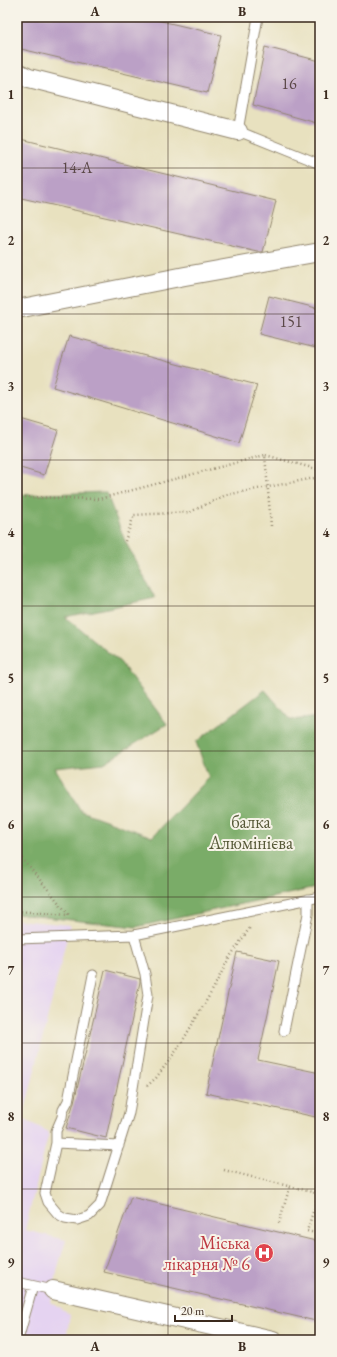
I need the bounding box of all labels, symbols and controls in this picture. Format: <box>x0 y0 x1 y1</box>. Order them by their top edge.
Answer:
text: A <box>89 3 100 20</box>
text: B <box>238 3 246 20</box>
house number: 16 <box>281 73 297 94</box>
text: 1 <box>8 86 15 103</box>
text: 1 <box>323 86 330 103</box>
house number: 14-А <box>62 157 93 178</box>
text: 2 <box>8 232 15 249</box>
text: 2 <box>323 232 330 249</box>
house number: 151 <box>279 311 303 332</box>
text: 3 <box>8 378 15 395</box>
text: 3 <box>323 378 330 395</box>
text: 4 <box>8 524 15 541</box>
text: 4 <box>323 524 330 541</box>
text: 5 <box>8 670 14 687</box>
text: 5 <box>323 670 329 687</box>
park label: балка Алюмінієва <box>208 810 294 854</box>
text: 6 <box>8 816 15 833</box>
text: 6 <box>323 816 330 833</box>
text: 7 <box>8 962 15 979</box>
text: 7 <box>323 962 330 979</box>
text: 8 <box>8 1108 15 1125</box>
text: 8 <box>323 1108 330 1125</box>
place label: Мiська лiкарня № 6 <box>163 1231 251 1275</box>
hospital icon: Мiська лiкарня № 6 <box>253 1242 275 1264</box>
text: 9 <box>8 1254 15 1271</box>
text: 9 <box>323 1254 330 1271</box>
scale bar <box>175 1297 232 1323</box>
text: 20 m <box>181 1303 205 1319</box>
text: A <box>89 1338 100 1355</box>
text: B <box>238 1338 246 1355</box>

